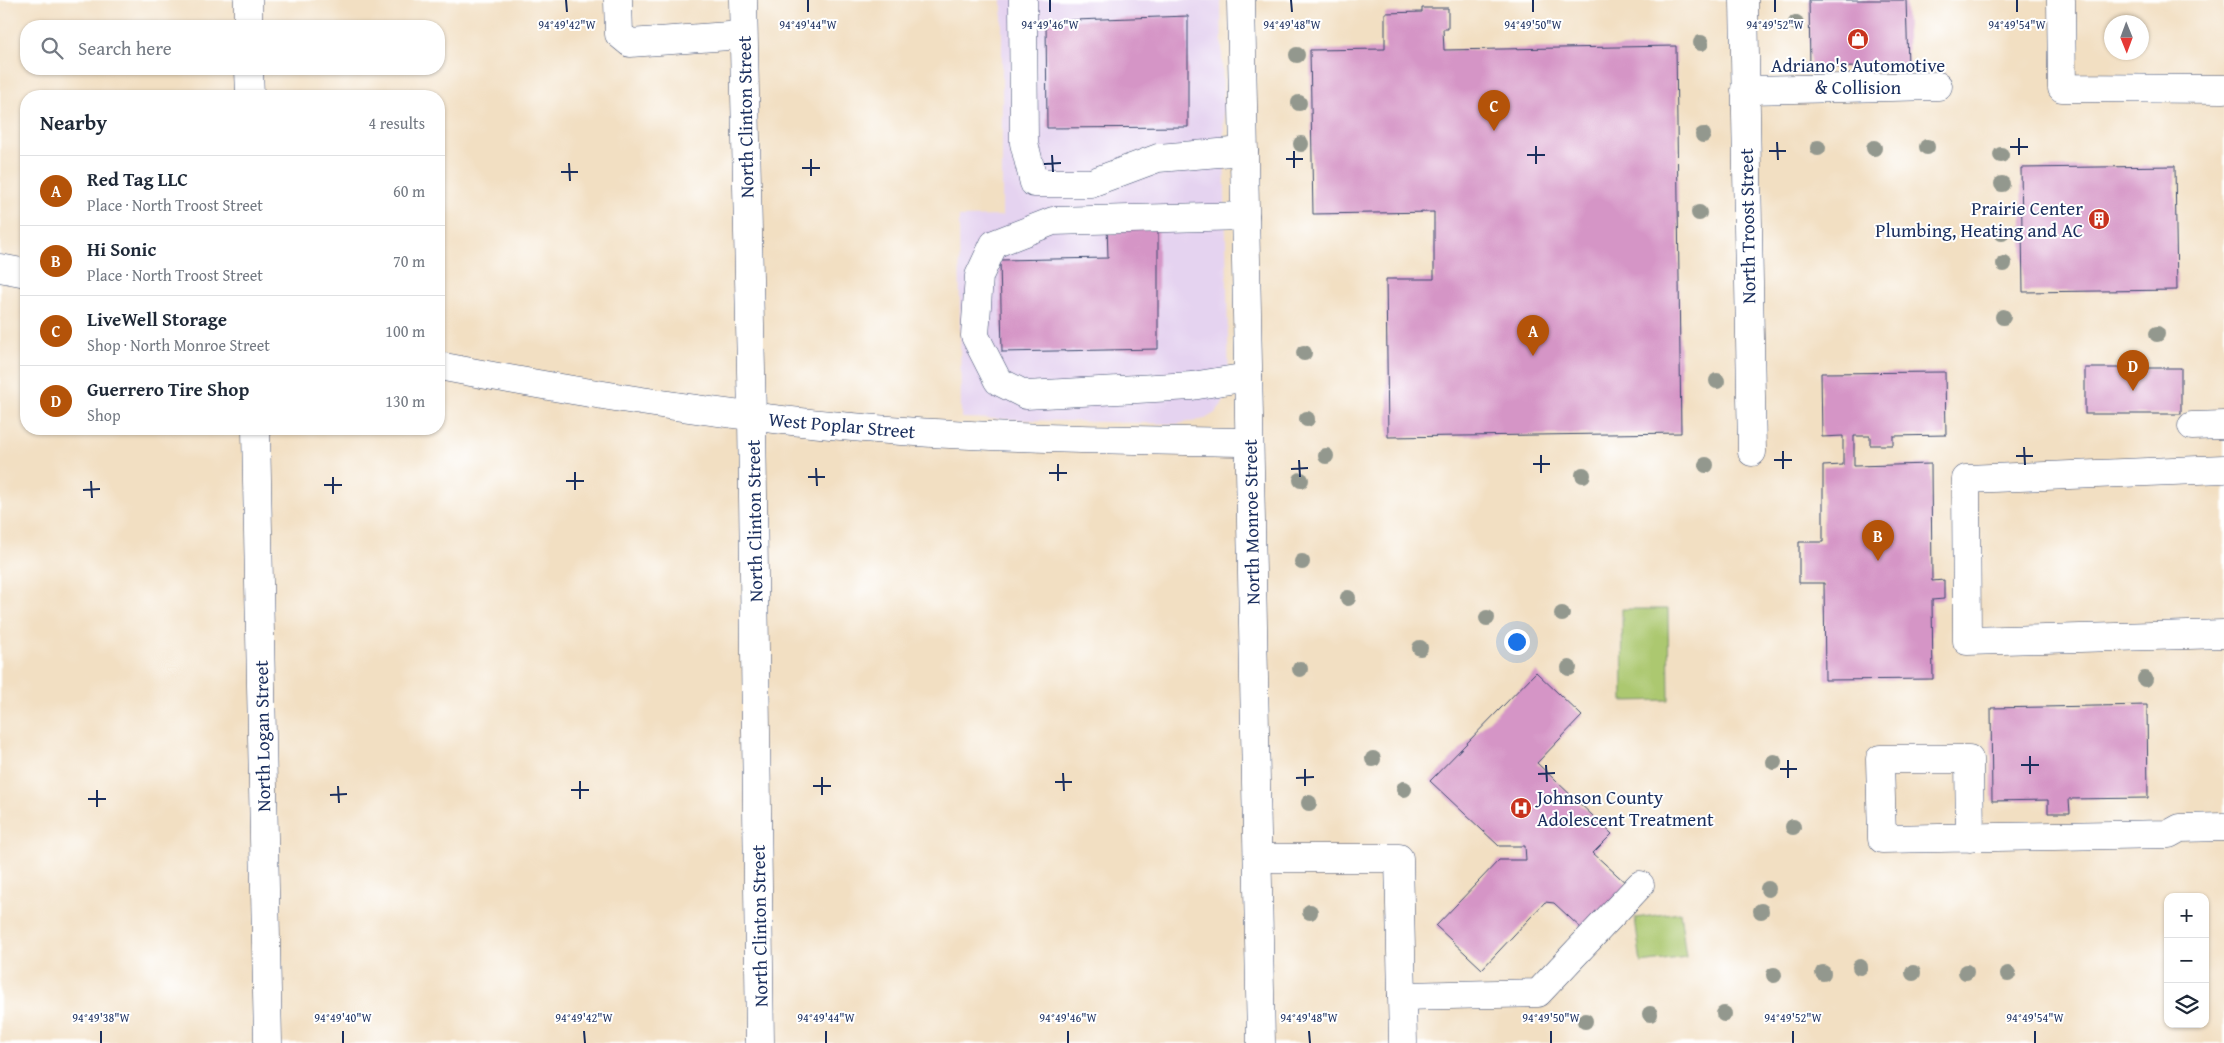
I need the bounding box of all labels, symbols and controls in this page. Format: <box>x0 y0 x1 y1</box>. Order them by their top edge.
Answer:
north arrow <box>2104 15 2149 60</box>
text: 94°49'42"W <box>538 16 597 33</box>
text: 94°49'44"W <box>779 16 838 33</box>
text: 94°49'46"W <box>1021 16 1080 33</box>
text: 94°49'48"W <box>1263 16 1322 33</box>
text: 94°49'50"W <box>1504 16 1563 33</box>
text: 94°49'52"W <box>1746 16 1805 33</box>
text: 94°49'54"W <box>1988 16 2047 33</box>
search box <box>20 20 445 75</box>
shop icon: Adriano's Automotive & Collision <box>1846 27 1870 51</box>
icon: search <box>38 34 66 62</box>
text: Search here <box>78 34 172 62</box>
street label: North Clinton Street <box>730 35 760 198</box>
place label: Adriano's Automotive & Collision <box>1771 51 1945 101</box>
pin: C <box>1478 90 1510 131</box>
text: Nearby <box>40 107 107 138</box>
text: 4 results <box>368 111 425 135</box>
street label: North Troost Street <box>1732 148 1762 304</box>
text: Red Tag LLC <box>87 165 188 193</box>
text: A <box>51 179 61 203</box>
text: 60 m <box>393 179 425 203</box>
text: Place · North Troost Street <box>87 193 263 217</box>
place label: Prairie Center Plumbing, Heating and AC <box>1875 194 2083 244</box>
building icon: Prairie Center Plumbing, Heating and AC <box>2087 207 2111 231</box>
text: Hi Sonic <box>87 235 156 263</box>
text: B <box>51 249 61 273</box>
text: 70 m <box>393 249 425 273</box>
text: Place · North Troost Street <box>87 263 263 287</box>
text: LiveWell Storage <box>87 305 227 333</box>
pin: A <box>1517 315 1549 356</box>
text: C <box>51 319 61 343</box>
text: 100 m <box>385 319 425 343</box>
text: Shop · North Monroe Street <box>87 333 270 357</box>
pin: D <box>2117 350 2149 391</box>
text: Guerrero Tire Shop <box>87 375 249 403</box>
text: D <box>51 389 61 413</box>
text: 130 m <box>385 389 425 413</box>
text: Shop <box>87 403 121 427</box>
street label: West Poplar Street <box>767 405 917 445</box>
street label: North Clinton Street <box>739 439 769 602</box>
street label: North Monroe Street <box>1236 439 1266 605</box>
pin: B <box>1862 520 1894 561</box>
your location <box>1504 629 1530 655</box>
street label: North Logan Street <box>247 660 277 812</box>
place label: Johnson County Adolescent Treatment <box>1535 783 1714 833</box>
hospital icon: Johnson County Adolescent Treatment <box>1509 796 1533 820</box>
street label: North Clinton Street <box>744 844 774 1007</box>
map controls <box>2164 893 2209 1028</box>
button: + <box>2164 893 2209 938</box>
button: − <box>2164 938 2209 983</box>
button: layers <box>2164 983 2209 1028</box>
text: 94°49'38"W <box>72 1009 131 1026</box>
text: 94°49'40"W <box>314 1009 373 1026</box>
text: 94°49'42"W <box>555 1009 614 1026</box>
text: 94°49'44"W <box>797 1009 856 1026</box>
text: 94°49'46"W <box>1039 1009 1098 1026</box>
text: 94°49'48"W <box>1280 1009 1339 1026</box>
text: 94°49'50"W <box>1522 1009 1581 1026</box>
text: 94°49'52"W <box>1764 1009 1823 1026</box>
text: 94°49'54"W <box>2006 1009 2065 1026</box>

